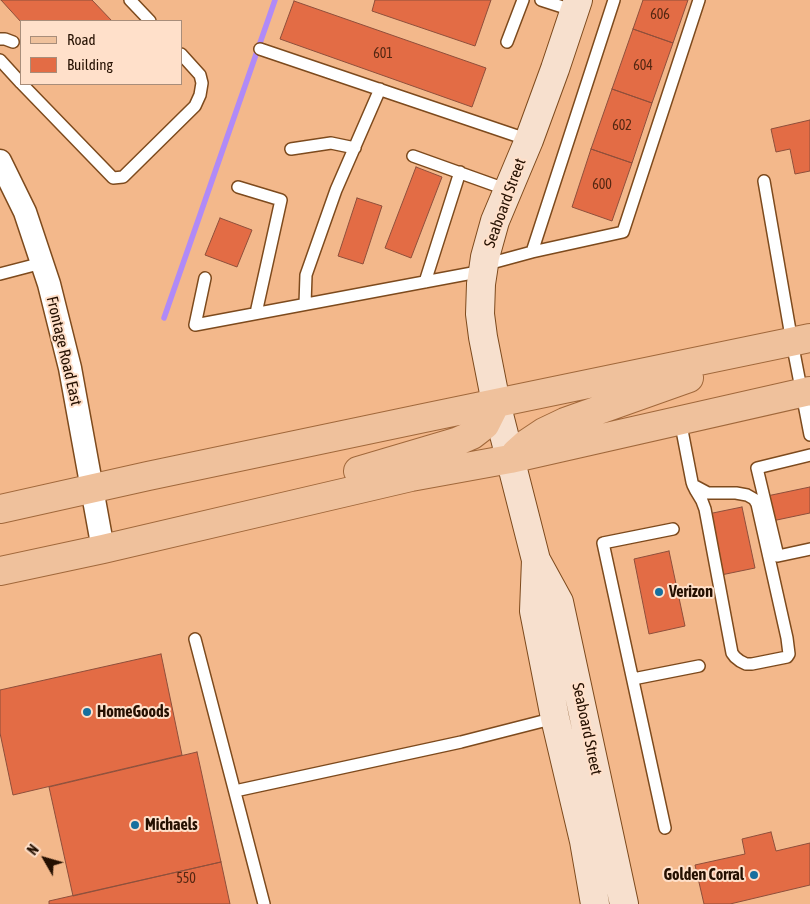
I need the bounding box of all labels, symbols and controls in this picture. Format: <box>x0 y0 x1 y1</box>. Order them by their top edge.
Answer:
house number: 606 <box>650 7 670 23</box>
legend <box>20 20 182 85</box>
text: Road <box>67 31 96 48</box>
house number: 601 <box>373 46 393 62</box>
text: Building <box>67 56 113 73</box>
house number: 604 <box>633 58 653 74</box>
house number: 602 <box>612 118 632 134</box>
street label: Seaboard Street <box>480 156 530 250</box>
house number: 600 <box>592 177 612 193</box>
street label: Frontage Road East <box>42 295 86 407</box>
place label: Verizon <box>669 582 713 602</box>
marker: Verizon <box>653 586 665 598</box>
street label: Seaboard Street <box>568 681 606 777</box>
place label: HomeGoods <box>97 702 169 722</box>
marker: HomeGoods <box>81 706 93 718</box>
place label: Michaels <box>145 815 198 835</box>
marker: Michaels <box>129 819 141 831</box>
north arrow <box>20 834 70 884</box>
text: N <box>24 842 42 858</box>
place label: Golden Corral <box>664 865 744 885</box>
marker: Golden Corral <box>748 869 760 881</box>
house number: 550 <box>176 871 196 887</box>

